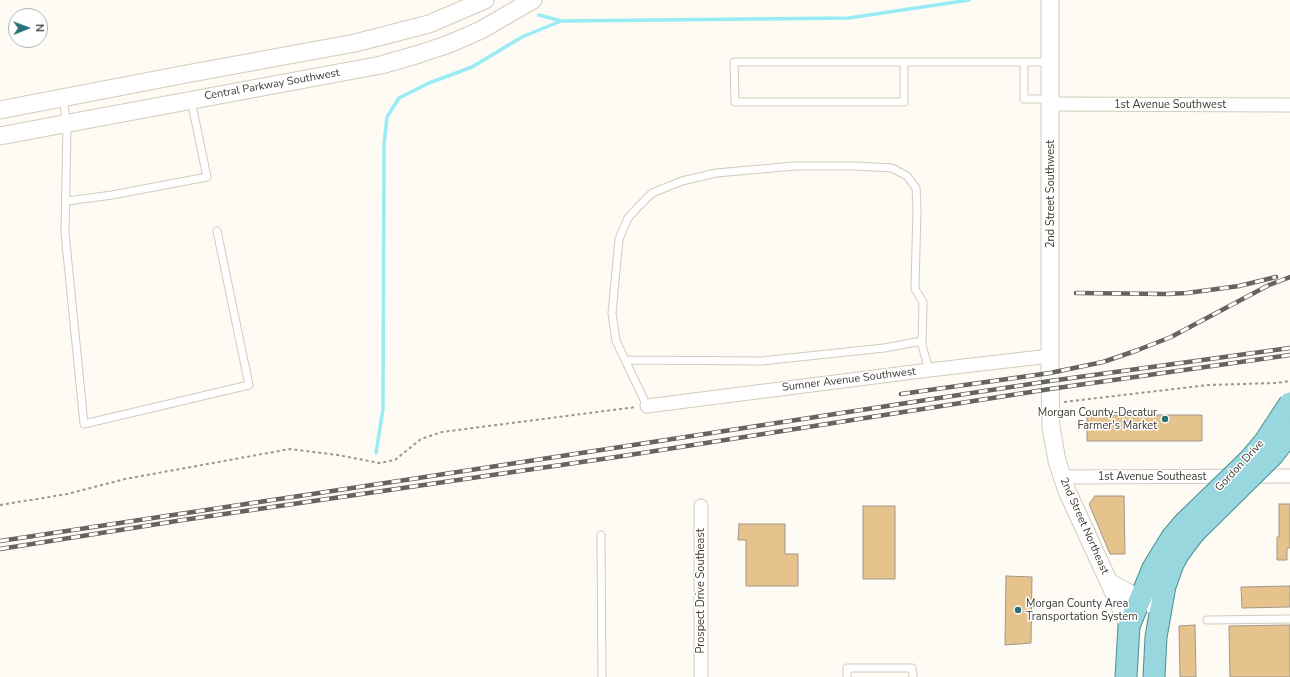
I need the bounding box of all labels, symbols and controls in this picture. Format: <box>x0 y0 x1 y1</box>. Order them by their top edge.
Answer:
north arrow <box>8 8 48 48</box>
text: N <box>32 24 47 32</box>
street label: Central Parkway Southwest <box>203 67 341 103</box>
street label: 1st Avenue Southwest <box>1114 98 1226 112</box>
street label: 2nd Street Southwest <box>1044 140 1058 248</box>
street label: Sumner Avenue Southwest <box>781 365 917 395</box>
place label: Morgan County-Decatur Farmer's Market <box>1038 406 1157 432</box>
marker: Morgan County-Decatur Farmer's Market <box>1160 414 1170 424</box>
street label: Gordon Drive <box>1213 437 1267 495</box>
street label: 1st Avenue Southeast <box>1098 470 1206 484</box>
street label: 2nd Street Northeast <box>1057 476 1111 576</box>
street label: Prospect Drive Southeast <box>694 528 708 654</box>
place label: Morgan County Area Transportation System <box>1026 597 1138 623</box>
marker: Morgan County Area Transportation System <box>1013 605 1023 615</box>

